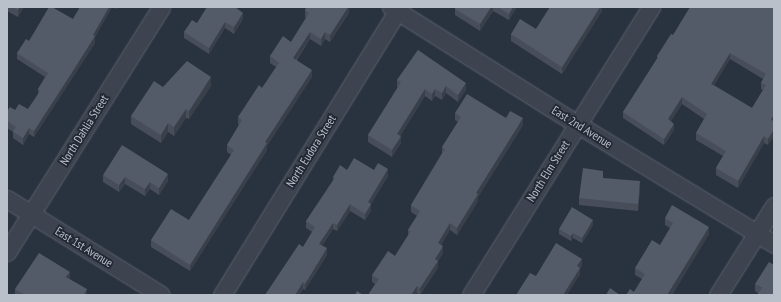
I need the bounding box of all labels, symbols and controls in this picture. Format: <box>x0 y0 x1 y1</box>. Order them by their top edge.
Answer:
street label: North Dahlia Street <box>57 92 111 168</box>
street label: East 2nd Avenue <box>549 103 615 151</box>
street label: North Eudora Street <box>283 112 339 190</box>
street label: North Elm Street <box>523 138 573 204</box>
street label: East 1st Avenue <box>52 224 116 270</box>

